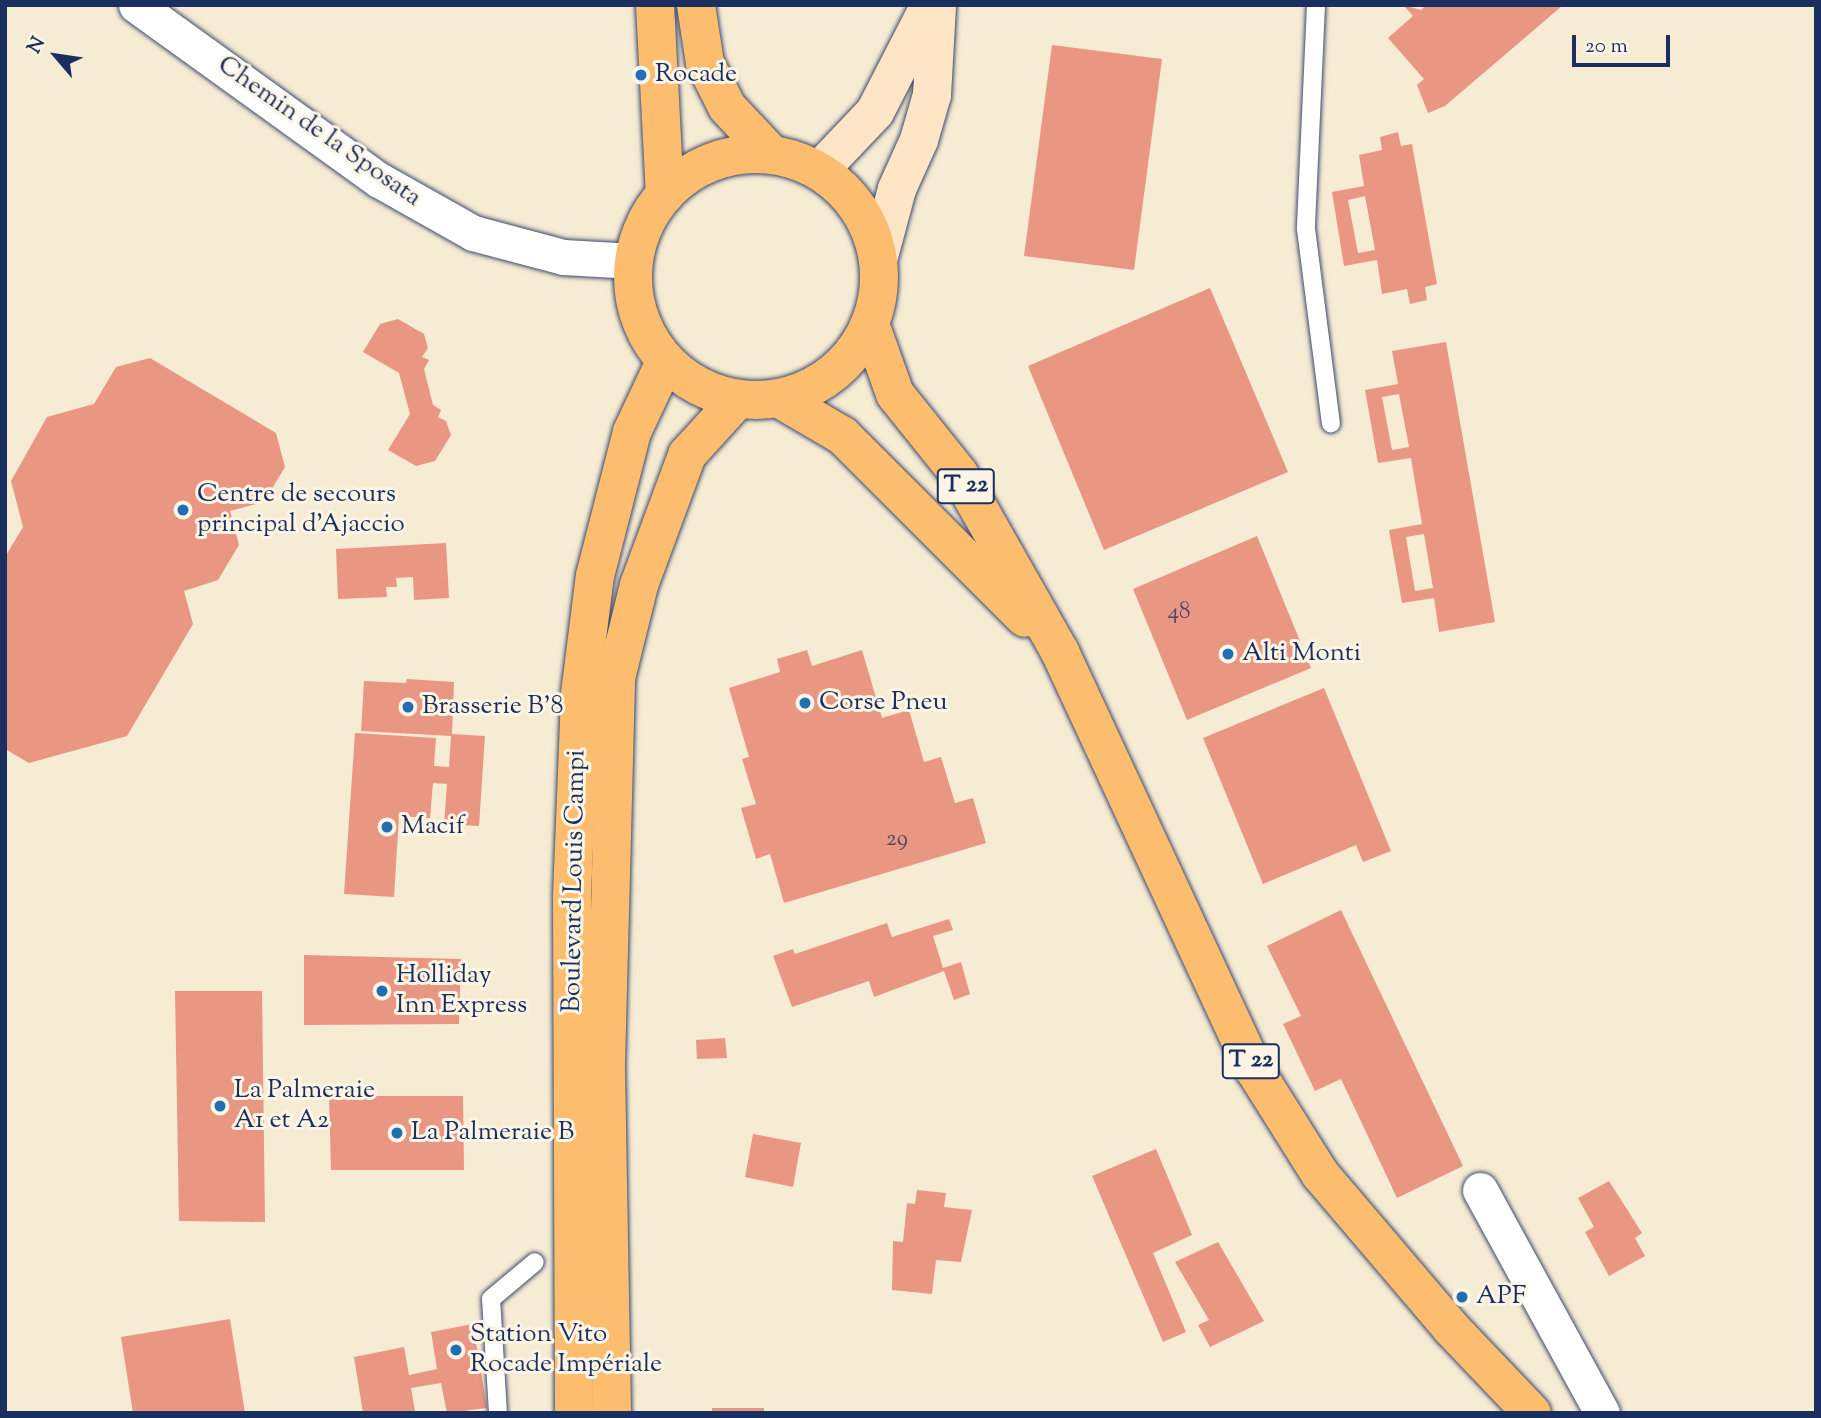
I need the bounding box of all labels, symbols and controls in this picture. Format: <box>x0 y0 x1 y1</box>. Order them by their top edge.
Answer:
north arrow <box>21 21 91 91</box>
scale bar <box>1576 21 1674 65</box>
text: N <box>22 32 53 59</box>
text: 20 m <box>1585 32 1628 62</box>
street label: Chemin de la Sposata <box>211 50 427 214</box>
place label: Rocade <box>655 59 737 91</box>
marker: Rocade <box>633 67 649 83</box>
road number: T 22 <box>936 466 996 506</box>
place label: Centre de secours principal d'Ajaccio <box>197 479 405 540</box>
marker: Centre de secours principal d'Ajaccio <box>175 502 191 518</box>
house number: 48 <box>1167 599 1191 627</box>
place label: Alti Monti <box>1242 638 1361 670</box>
marker: Alti Monti <box>1220 646 1236 662</box>
place label: Corse Pneu <box>819 687 948 719</box>
place label: Brasserie B'8 <box>422 691 564 723</box>
marker: Corse Pneu <box>797 695 813 711</box>
marker: Brasserie B'8 <box>400 699 416 715</box>
street label: Boulevard Louis Campi <box>557 749 593 1013</box>
place label: Macif <box>401 811 465 843</box>
marker: Macif <box>379 819 395 835</box>
house number: 29 <box>886 826 908 854</box>
place label: Holliday Inn Express <box>396 960 527 1021</box>
marker: Holliday Inn Express <box>374 983 390 999</box>
road number: T 22 <box>1221 1041 1281 1082</box>
place label: La Palmeraie A1 et A2 <box>234 1075 375 1136</box>
marker: La Palmeraie A1 et A2 <box>212 1098 228 1114</box>
place label: La Palmeraie B <box>411 1117 574 1149</box>
marker: La Palmeraie B <box>389 1125 405 1141</box>
place label: APF <box>1476 1281 1526 1313</box>
marker: APF <box>1454 1289 1470 1305</box>
place label: Station Vito Rocade Impériale <box>470 1319 662 1380</box>
marker: Station Vito Rocade Impériale <box>448 1342 464 1358</box>

